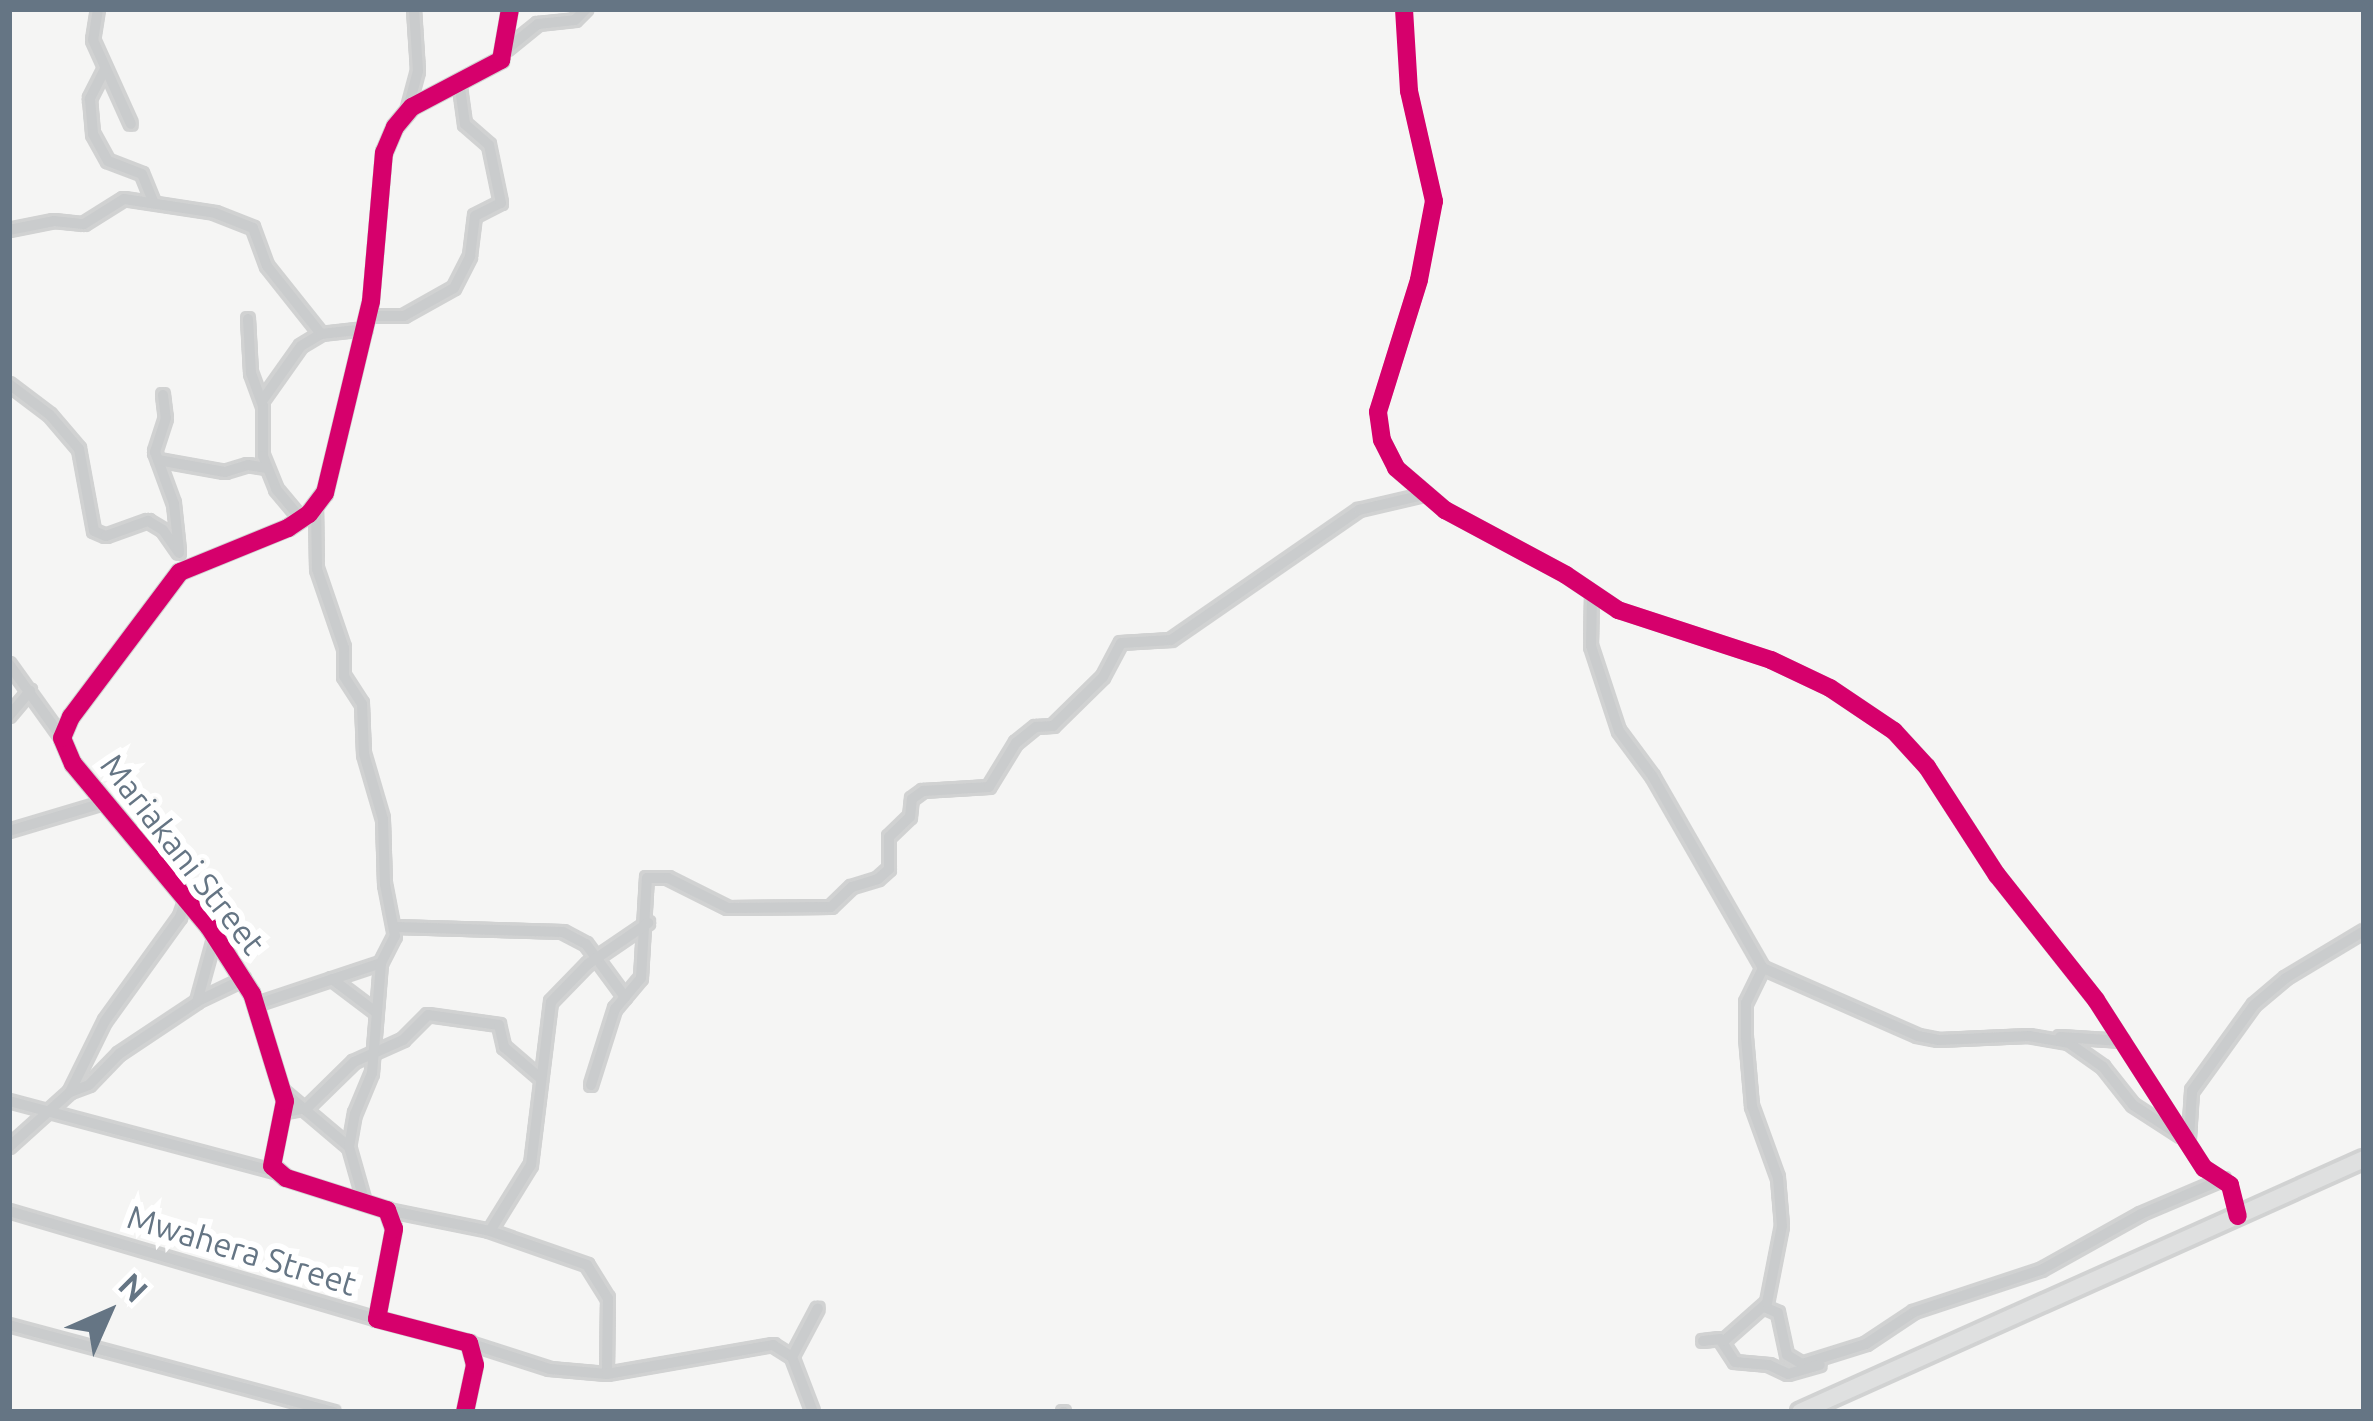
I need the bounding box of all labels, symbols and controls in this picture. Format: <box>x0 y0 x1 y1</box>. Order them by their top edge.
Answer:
street label: Mariakani Street <box>93 746 273 962</box>
street label: Mwahera Street <box>123 1196 361 1304</box>
north arrow <box>48 1253 168 1373</box>
text: N <box>112 1265 156 1309</box>

